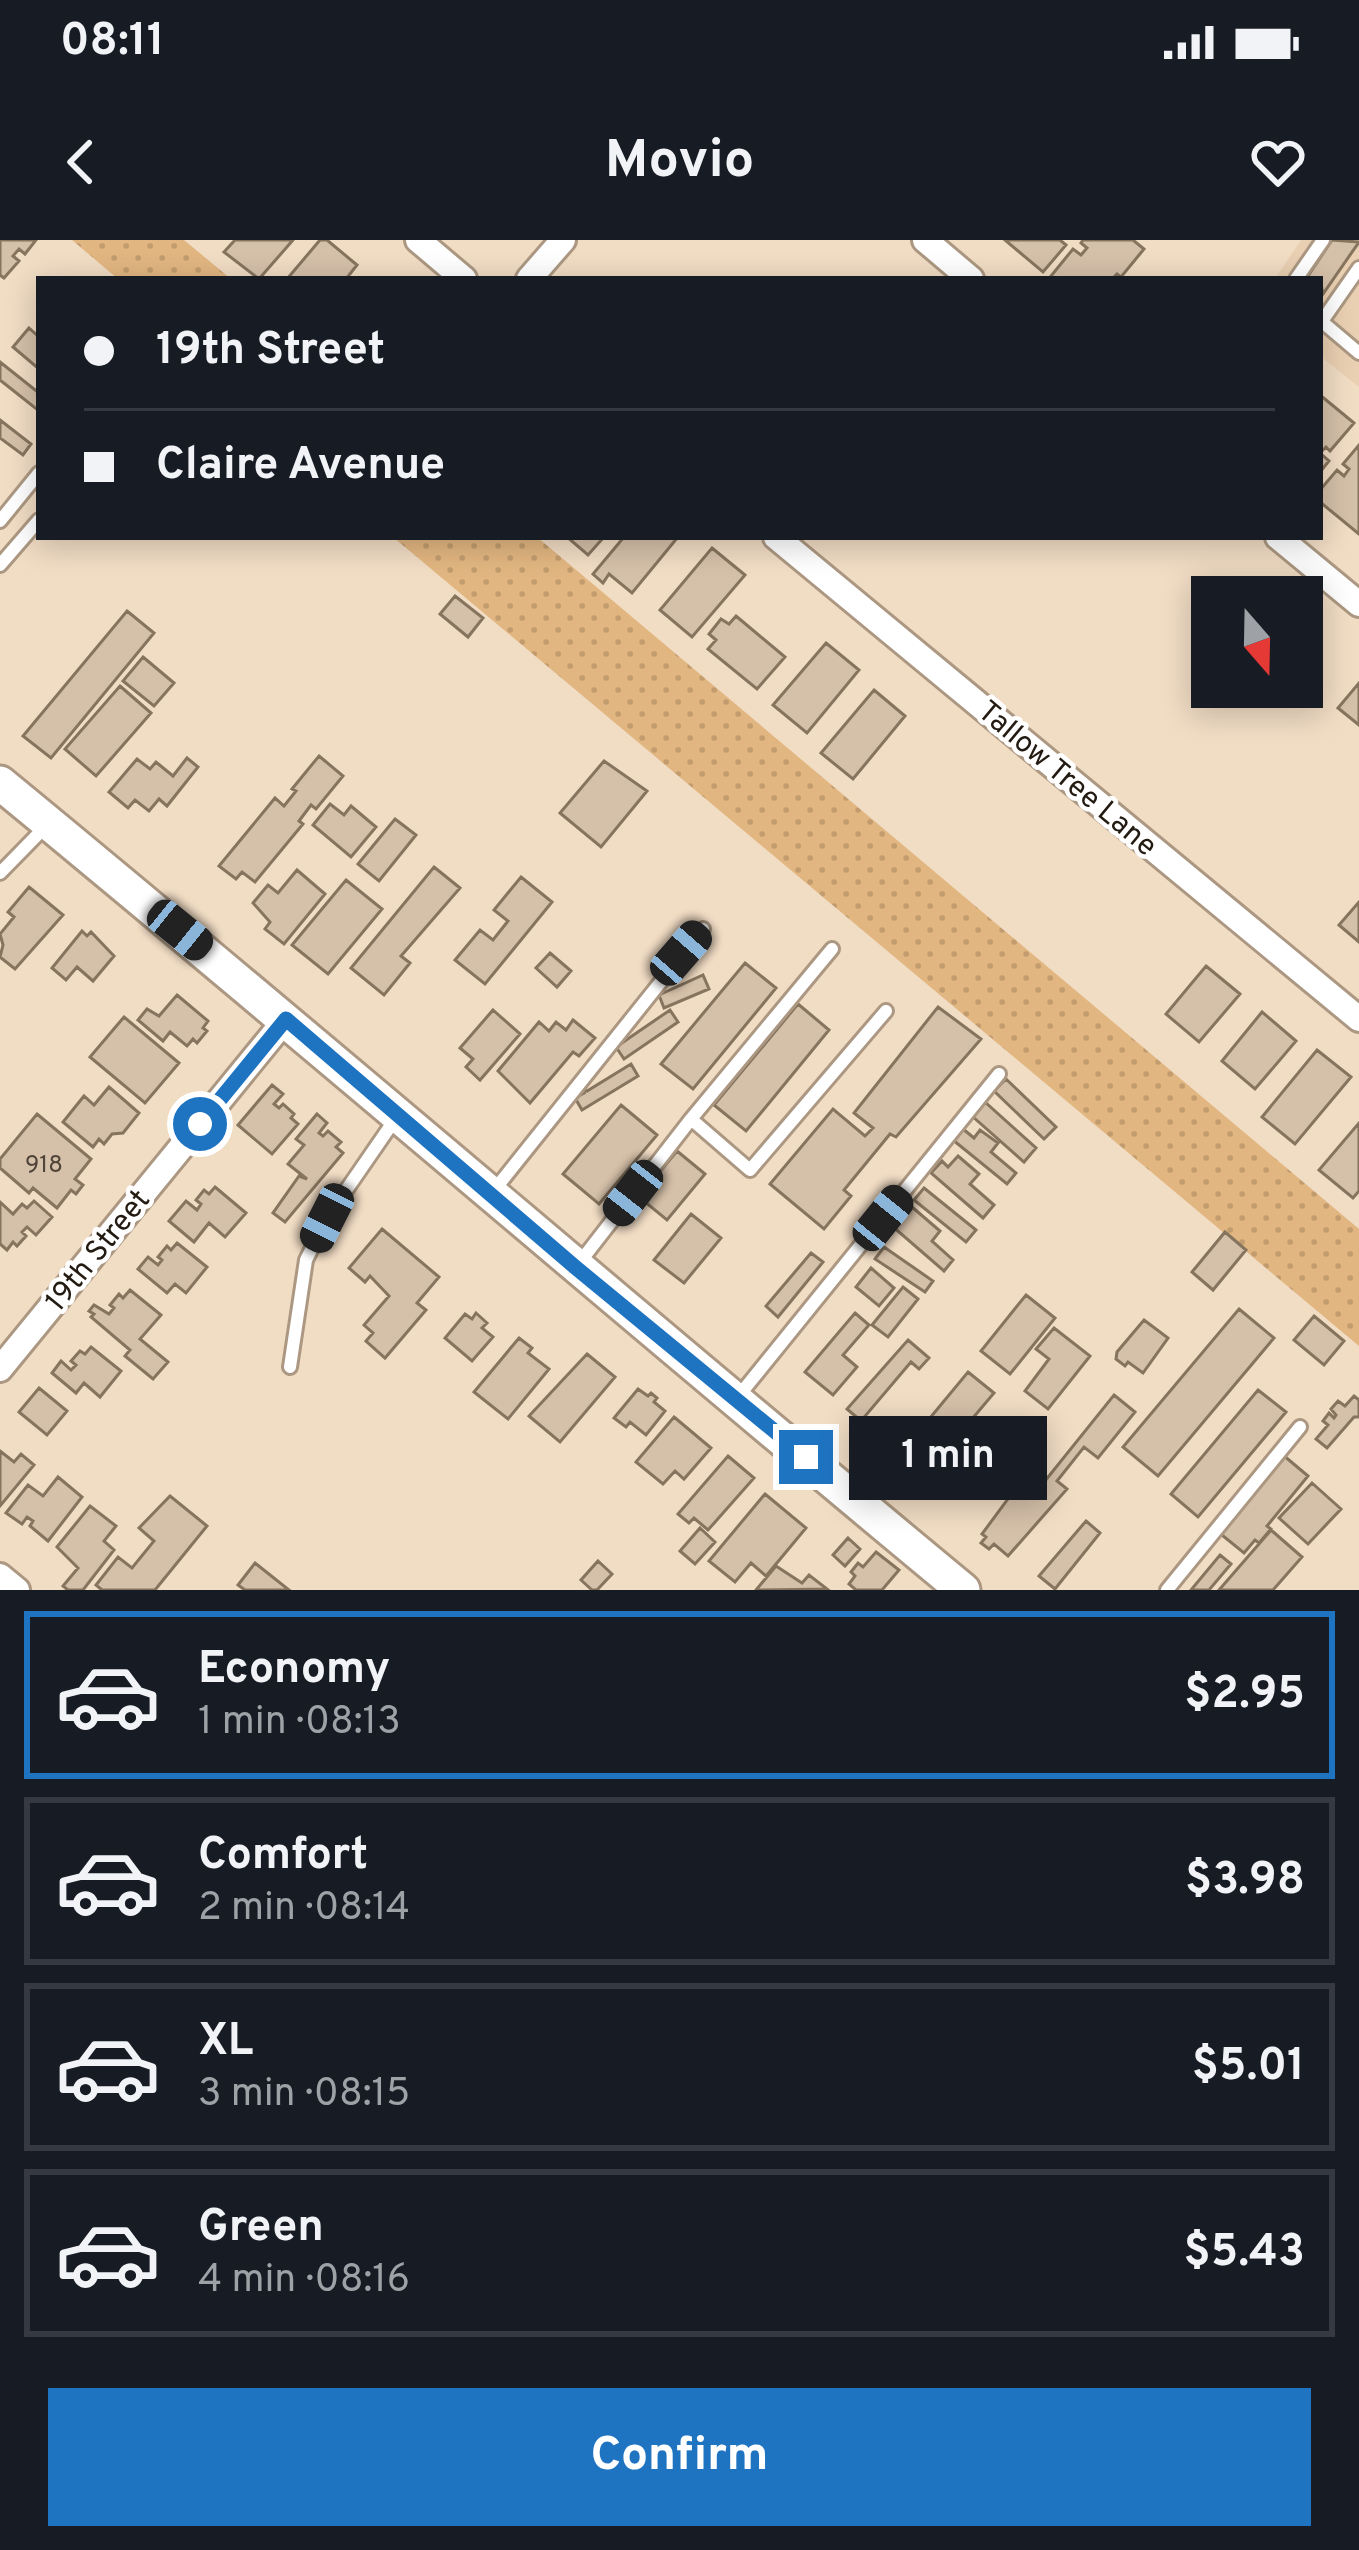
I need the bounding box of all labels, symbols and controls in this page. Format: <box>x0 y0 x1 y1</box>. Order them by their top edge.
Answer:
text: 08:11 <box>60 14 165 71</box>
text: Movio <box>605 128 754 197</box>
icon: back <box>48 129 114 195</box>
icon: heart <box>1245 129 1311 195</box>
text: 19th Street <box>156 323 385 380</box>
text: Claire Avenue <box>156 438 445 495</box>
north arrow <box>1191 576 1323 708</box>
map controls <box>1191 576 1323 708</box>
street label: Tallow Tree Lane <box>969 694 1164 866</box>
car <box>141 893 219 967</box>
car <box>644 914 718 992</box>
route start <box>173 1097 227 1151</box>
house number: 918 <box>25 1151 63 1181</box>
car <box>597 1154 669 1232</box>
car <box>295 1178 359 1258</box>
car <box>846 1179 920 1257</box>
street label: 19th Street <box>39 1183 159 1320</box>
callout: 1 min <box>848 1415 1046 1499</box>
route end <box>779 1430 833 1484</box>
text: 1 min <box>901 1433 995 1482</box>
icon: car <box>54 1641 162 1749</box>
text: Economy <box>198 1642 390 1699</box>
text: $2.95 <box>1184 1667 1305 1724</box>
text: 1 min · 08:13 <box>198 1699 401 1748</box>
icon: car <box>54 1827 162 1935</box>
text: Comfort <box>198 1828 368 1885</box>
text: $3.98 <box>1185 1853 1305 1910</box>
text: 2 min · 08:14 <box>198 1885 410 1934</box>
icon: car <box>54 2013 162 2121</box>
text: XL <box>198 2014 253 2071</box>
text: $5.01 <box>1192 2039 1305 2096</box>
text: 3 min · 08:15 <box>198 2071 410 2120</box>
icon: car <box>54 2199 162 2307</box>
text: Green <box>198 2200 324 2257</box>
text: $5.43 <box>1184 2225 1305 2282</box>
text: 4 min · 08:16 <box>198 2257 410 2306</box>
button: Confirm <box>48 2388 1311 2526</box>

